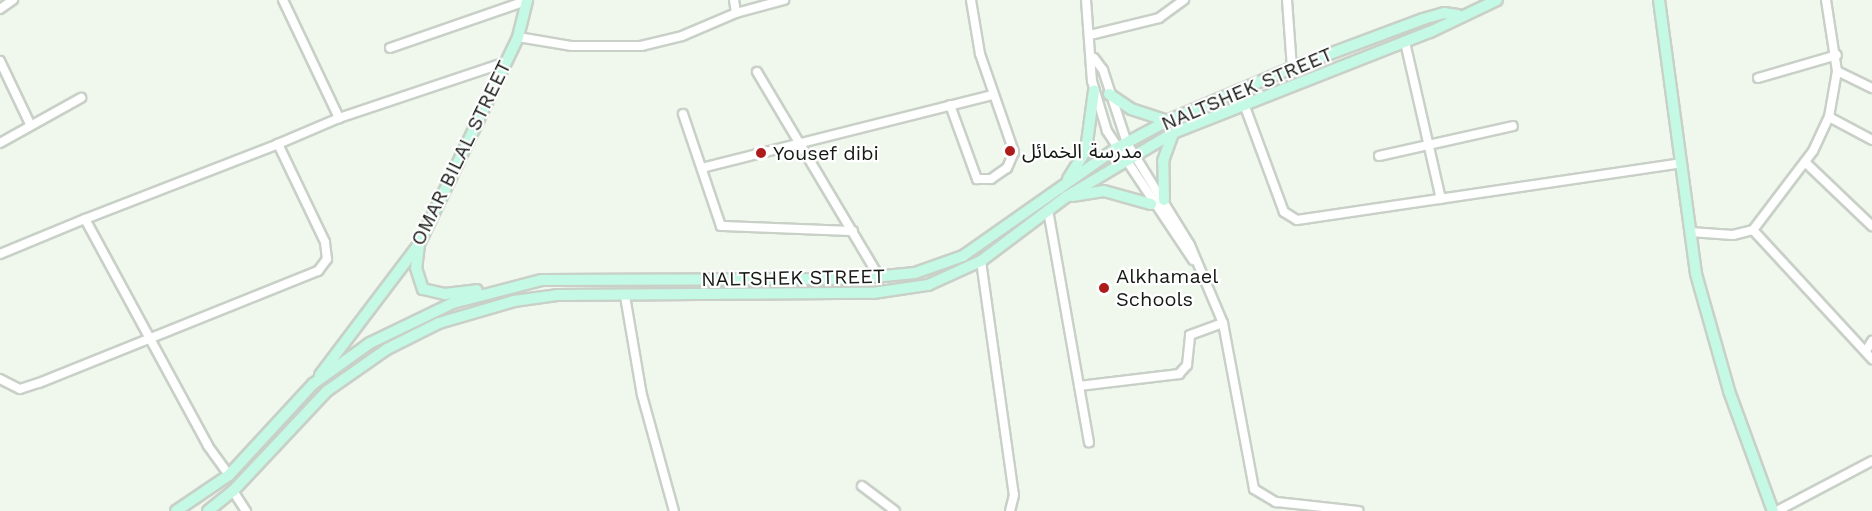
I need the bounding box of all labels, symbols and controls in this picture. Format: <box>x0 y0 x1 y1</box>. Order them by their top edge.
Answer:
street label: NALTSHEK STREET <box>1158 42 1336 136</box>
street label: OMAR BILAL STREET <box>406 56 516 250</box>
place label: مدرسة الخمائل <box>1022 139 1142 163</box>
place label: Yousef dibi <box>773 141 880 165</box>
marker: مدرسة الخمائل <box>1003 144 1017 158</box>
marker: Yousef dibi <box>754 146 768 160</box>
street label: NALTSHEK STREET <box>701 264 885 292</box>
place label: Alkhamael Schools <box>1116 264 1218 311</box>
marker: Alkhamael Schools <box>1097 281 1111 295</box>

